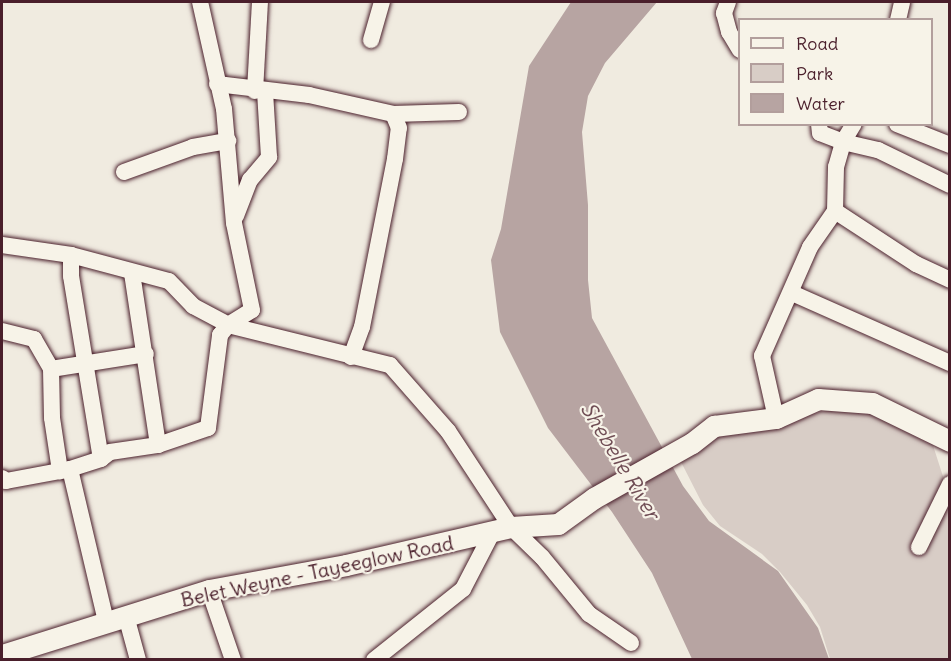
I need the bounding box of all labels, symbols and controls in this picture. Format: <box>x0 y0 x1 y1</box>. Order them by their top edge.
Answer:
legend <box>738 18 933 126</box>
text: Road <box>796 32 838 55</box>
text: Park <box>796 62 833 85</box>
text: Water <box>796 92 845 115</box>
water label: Shebelle River <box>575 398 665 524</box>
street label: Belet Weyne - Tayeeglow Road <box>178 530 456 612</box>

